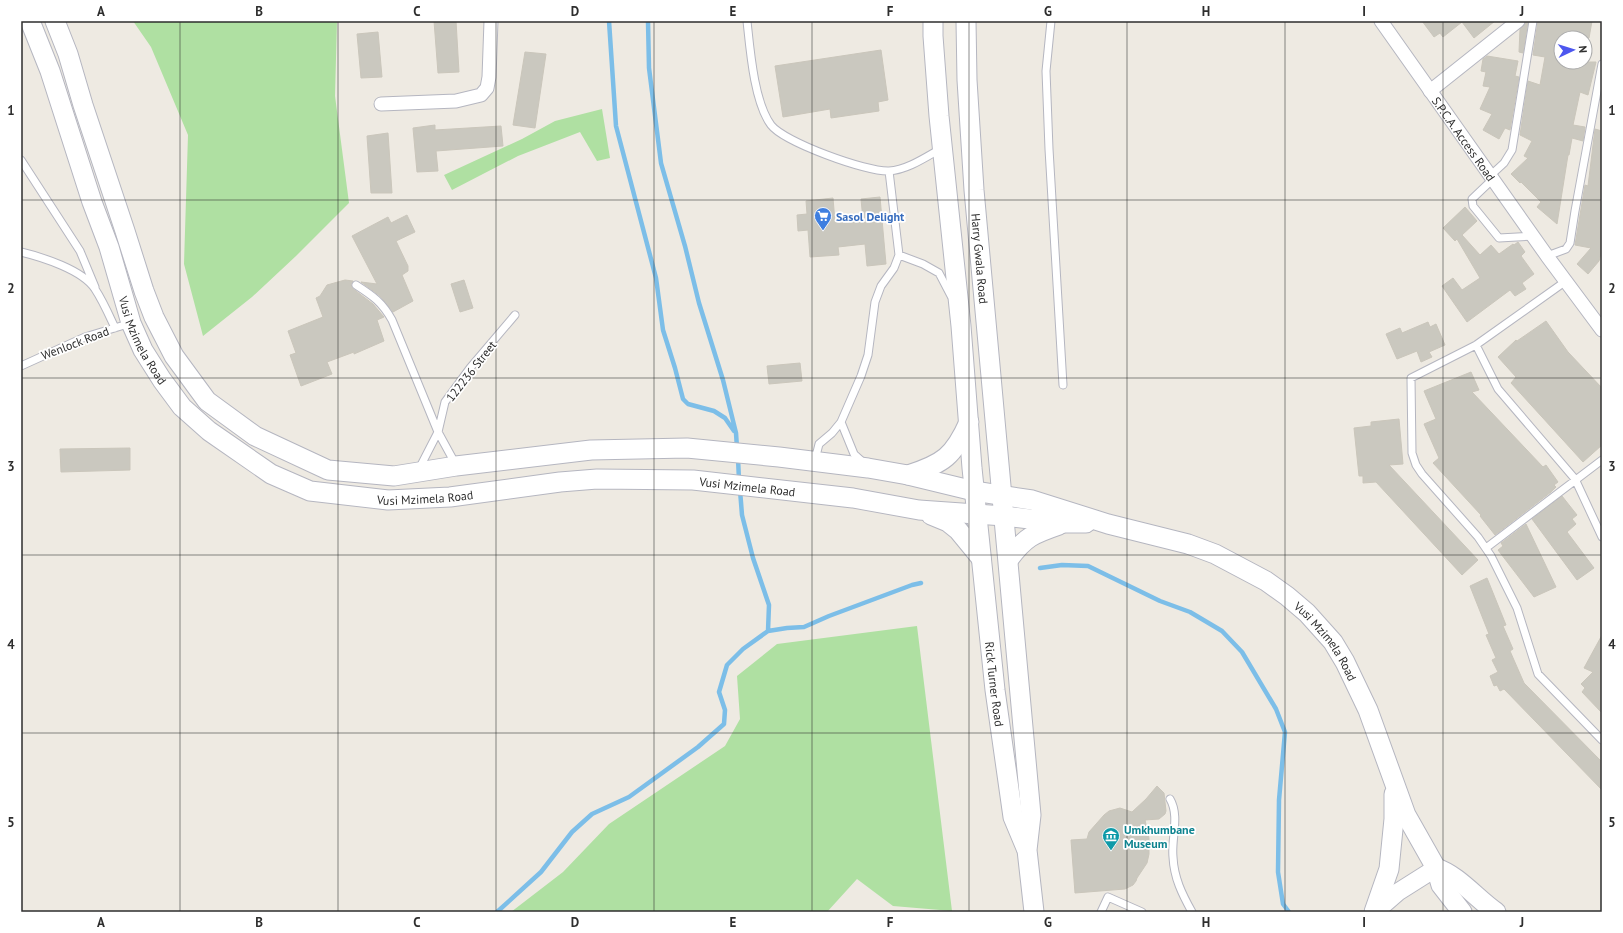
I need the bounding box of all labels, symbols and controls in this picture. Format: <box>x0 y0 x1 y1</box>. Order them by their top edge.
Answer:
text: A <box>97 3 105 20</box>
text: B <box>255 3 263 20</box>
text: C <box>413 3 421 20</box>
text: D <box>571 3 579 20</box>
text: E <box>730 3 737 20</box>
text: F <box>887 3 894 20</box>
text: G <box>1044 3 1052 20</box>
text: H <box>1202 3 1210 20</box>
text: I <box>1362 3 1366 20</box>
text: J <box>1519 3 1524 20</box>
north arrow <box>1553 30 1593 70</box>
text: N <box>1576 45 1590 53</box>
street label: S.P.C.A. Access Road <box>1429 93 1499 184</box>
text: 1 <box>7 102 15 119</box>
text: 1 <box>1608 102 1616 119</box>
supermarket icon: Sasol Delight <box>813 206 833 231</box>
place label: Sasol Delight <box>836 209 905 224</box>
street label: Harry Gwala Road <box>969 213 992 304</box>
text: 2 <box>7 280 15 297</box>
text: 2 <box>1608 280 1616 297</box>
street label: Vusi Mzimela Road <box>116 293 170 387</box>
street label: Wenlock Road <box>39 323 111 363</box>
street label: 122236 Street <box>443 338 499 404</box>
text: 3 <box>7 458 15 475</box>
text: 3 <box>1608 458 1616 475</box>
street label: Vusi Mzimela Road <box>698 473 796 499</box>
street label: Vusi Mzimela Road <box>375 486 474 508</box>
street label: Vusi Mzimela Road <box>1291 598 1360 683</box>
text: 4 <box>7 636 15 653</box>
text: 4 <box>1608 636 1616 653</box>
street label: Rick Turner Road <box>983 641 1008 727</box>
text: 5 <box>7 814 15 831</box>
text: 5 <box>1608 814 1616 831</box>
place label: Umkhumbane Museum <box>1124 822 1195 851</box>
museum icon: Umkhumbane Museum <box>1101 826 1121 851</box>
text: A <box>97 914 105 931</box>
text: B <box>255 914 263 931</box>
text: C <box>413 914 421 931</box>
text: D <box>571 914 579 931</box>
text: E <box>730 914 737 931</box>
text: F <box>887 914 894 931</box>
text: G <box>1044 914 1052 931</box>
text: H <box>1202 914 1210 931</box>
text: I <box>1362 914 1366 931</box>
text: J <box>1519 914 1524 931</box>

